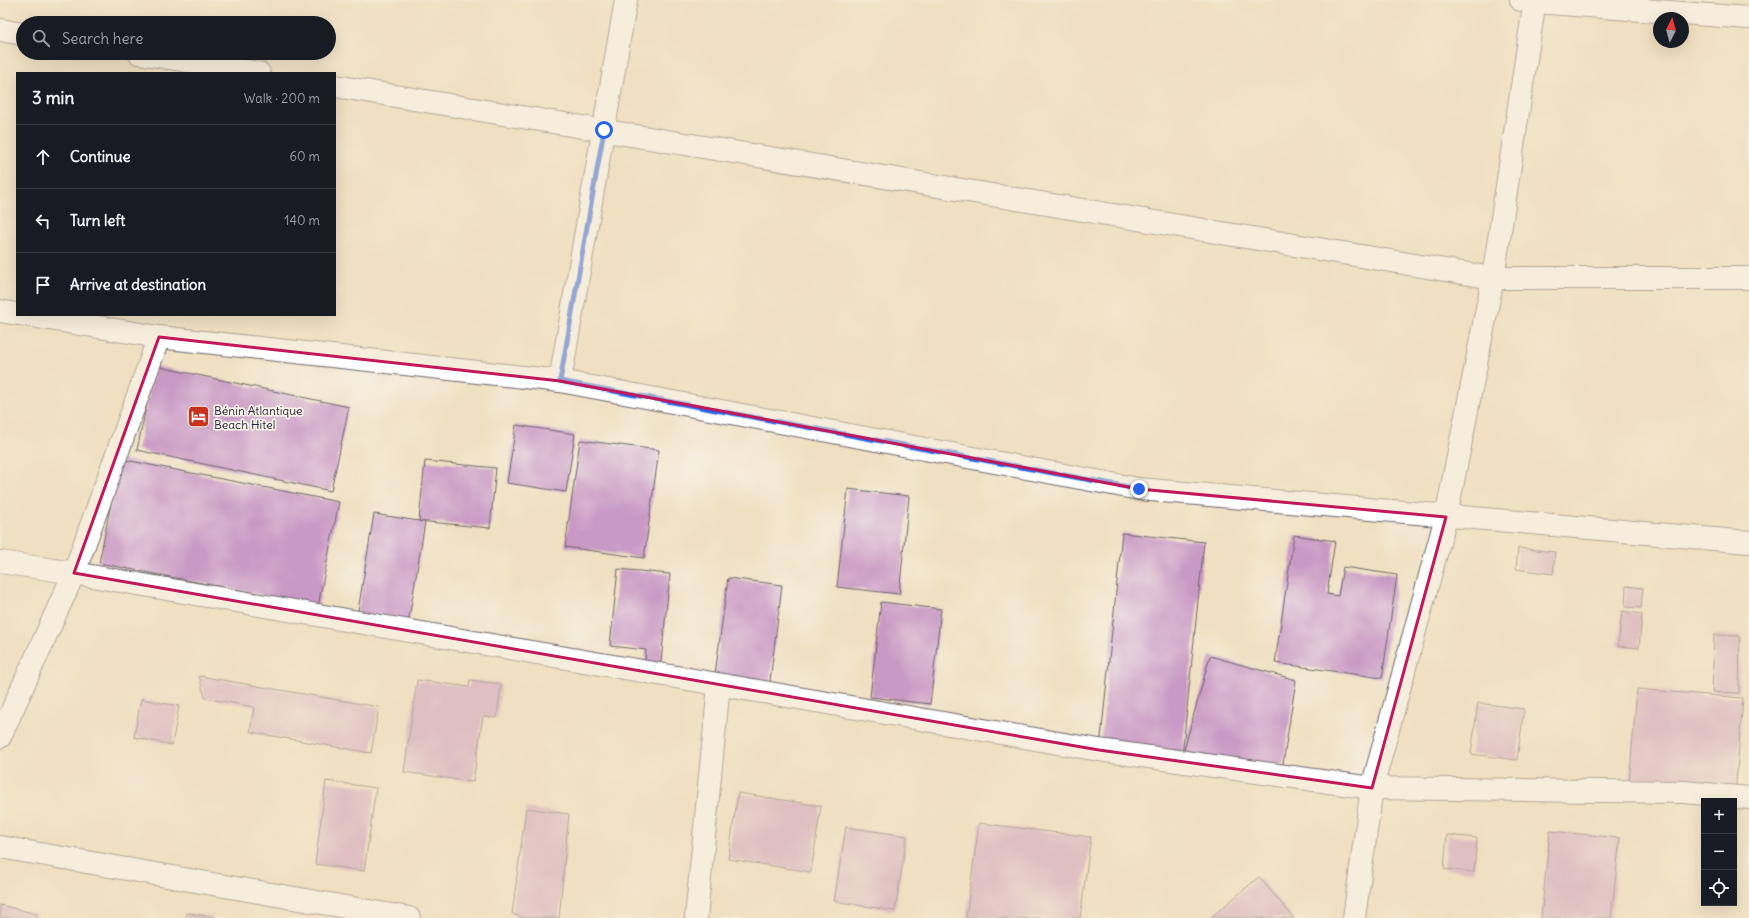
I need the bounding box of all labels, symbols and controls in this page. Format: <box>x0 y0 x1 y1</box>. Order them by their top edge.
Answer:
north arrow <box>1653 12 1689 48</box>
search box <box>16 16 336 60</box>
icon: search <box>30 27 52 49</box>
text: Search here <box>62 29 143 48</box>
text: 3 min <box>32 87 74 109</box>
text: Walk · 200 m <box>244 90 320 107</box>
route start <box>595 121 613 139</box>
icon: ahead <box>32 146 54 168</box>
text: Continue <box>70 147 131 166</box>
text: 60 m <box>289 148 320 165</box>
icon: left <box>32 210 54 232</box>
text: Turn left <box>70 211 125 230</box>
text: 140 m <box>284 212 320 229</box>
icon: arrive <box>32 274 54 296</box>
text: Arrive at destination <box>70 275 206 294</box>
place label: Bénin Atlantique Beach Hitel <box>214 403 303 432</box>
hotel icon: Bénin Atlantique Beach Hitel <box>185 404 211 430</box>
route end <box>1130 480 1148 498</box>
map controls <box>1701 798 1737 906</box>
button: + <box>1701 798 1737 834</box>
button: − <box>1701 834 1737 870</box>
button: locate <box>1701 870 1737 906</box>

